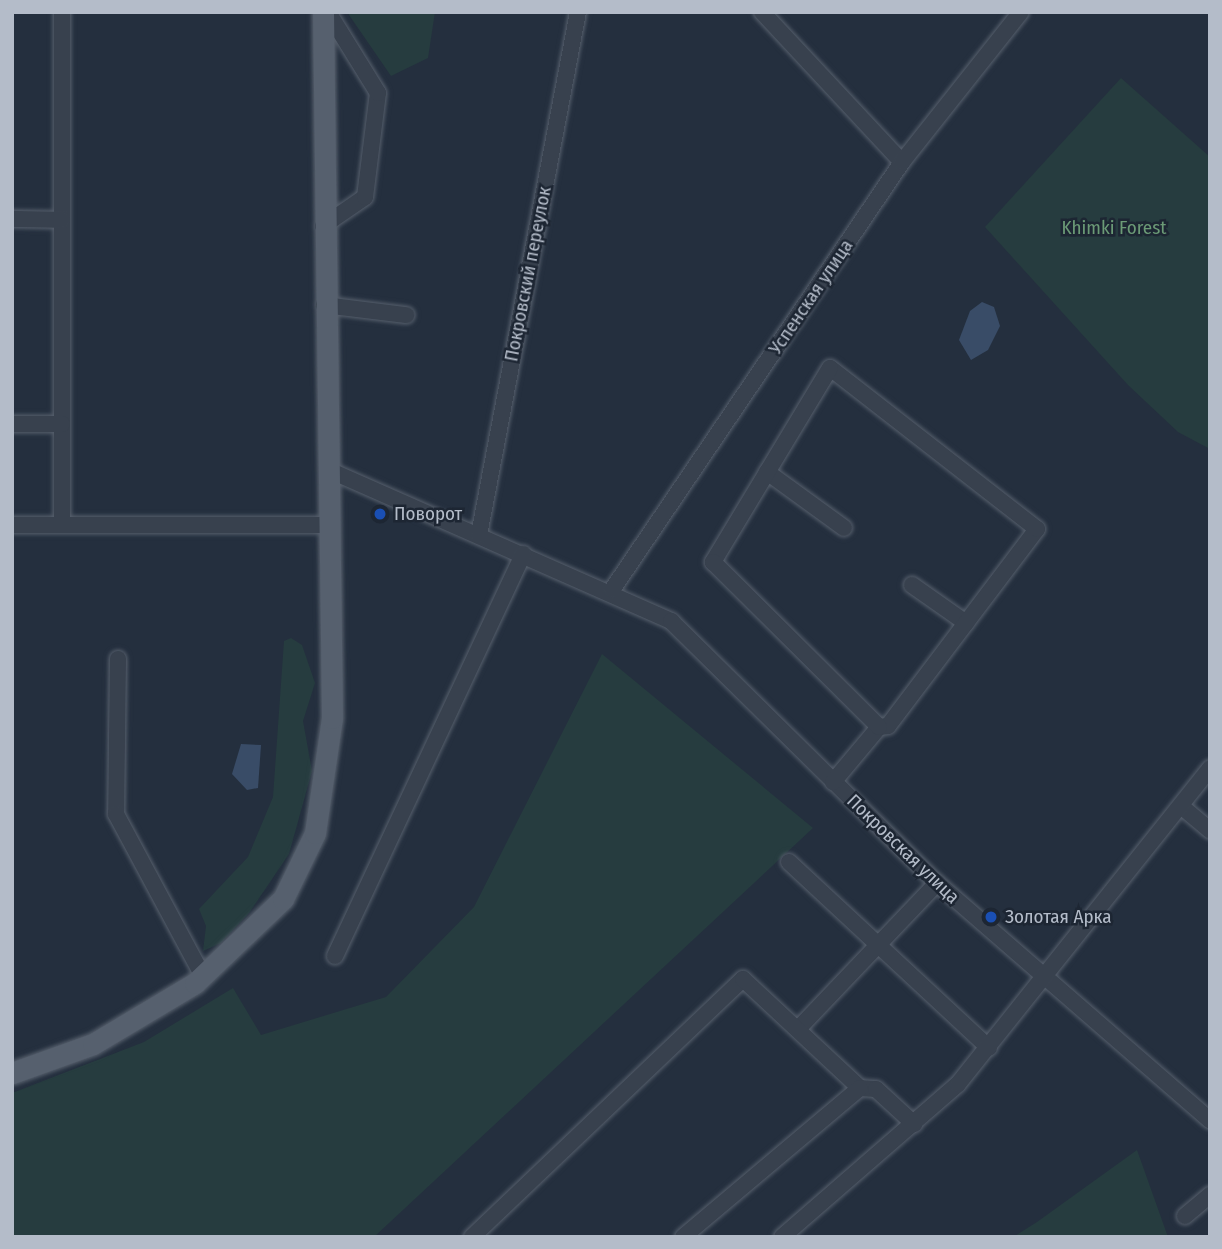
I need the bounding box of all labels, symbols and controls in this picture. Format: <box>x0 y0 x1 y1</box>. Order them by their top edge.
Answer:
street label: Покровский переулок <box>500 185 556 363</box>
park label: Khimki Forest <box>1061 217 1167 239</box>
street label: Успенская улица <box>764 235 858 359</box>
place label: Поворот <box>394 503 462 525</box>
marker: Поворот <box>372 506 388 522</box>
street label: Покровская улица <box>842 790 964 908</box>
place label: Золотая Арка <box>1005 906 1111 928</box>
marker: Золотая Арка <box>983 909 999 925</box>

